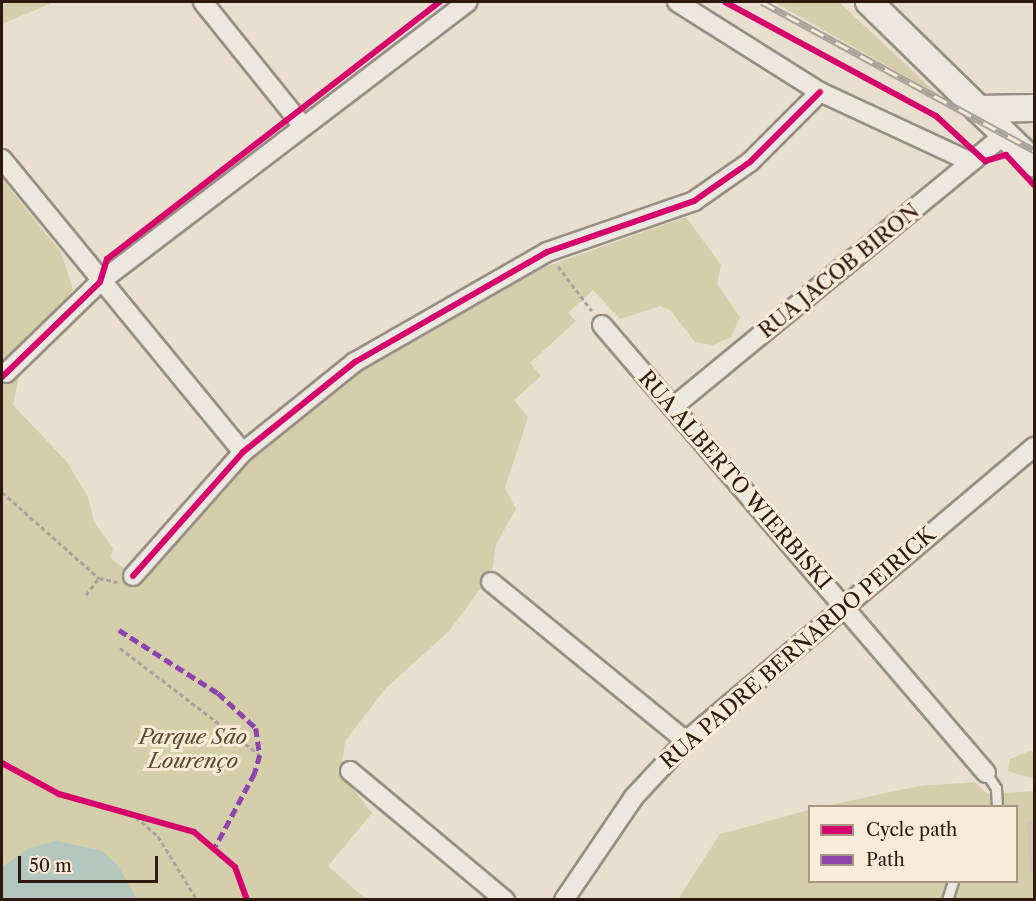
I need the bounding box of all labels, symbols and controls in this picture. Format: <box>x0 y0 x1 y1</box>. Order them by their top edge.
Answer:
street label: RUA JACOB BIRON <box>753 198 925 344</box>
street label: RUA ALBERTO WIERBISKI <box>632 365 838 595</box>
street label: RUA PADRE BERNARDO PEIRICK <box>655 522 941 774</box>
park label: Parque São Lourenço <box>139 724 247 774</box>
legend <box>808 805 1018 883</box>
text: Cycle path <box>866 819 957 841</box>
scale bar <box>21 844 160 882</box>
text: Path <box>866 849 905 871</box>
text: 50 m <box>29 855 72 877</box>

